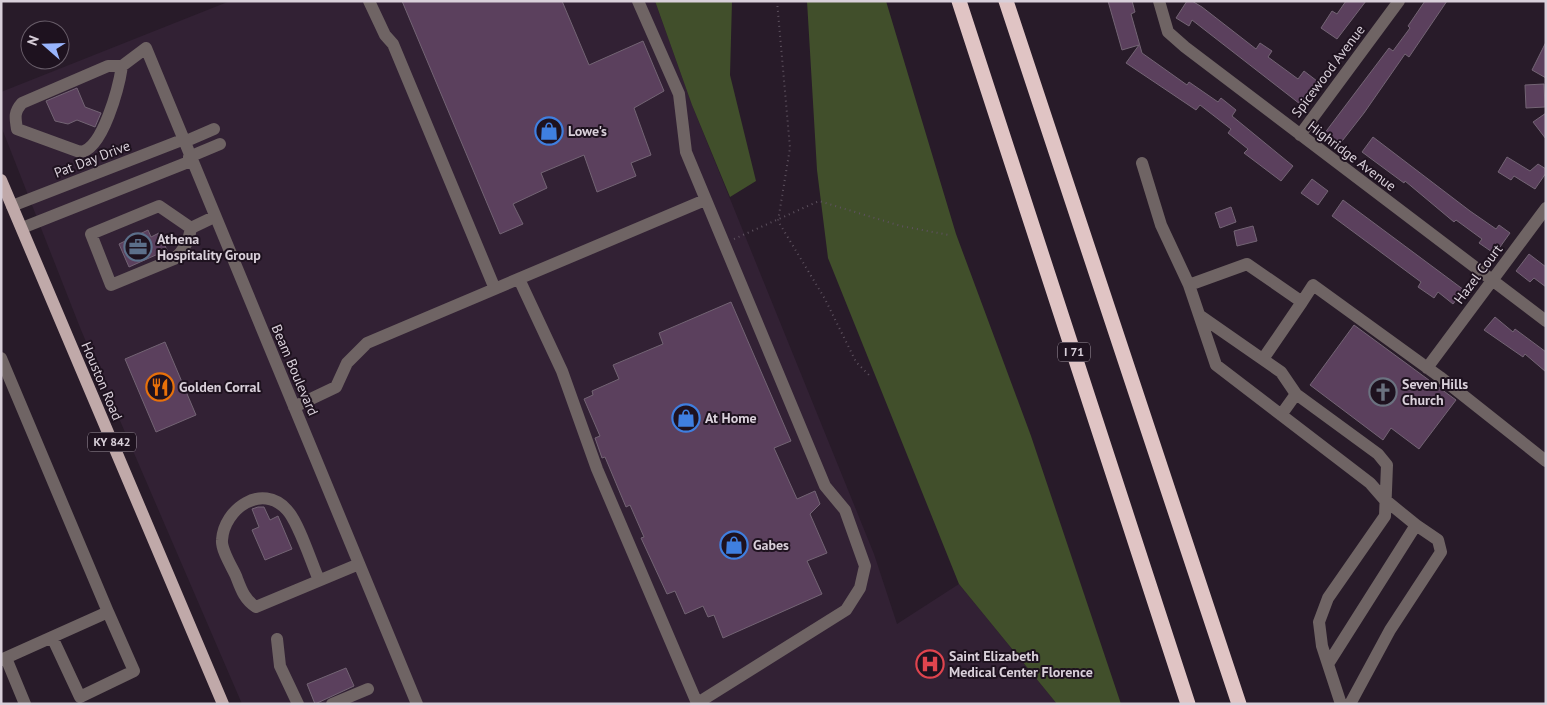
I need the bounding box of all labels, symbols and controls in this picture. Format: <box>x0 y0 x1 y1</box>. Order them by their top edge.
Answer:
north arrow <box>20 20 70 70</box>
street label: Spicewood Avenue <box>1287 21 1369 121</box>
text: N <box>23 33 43 48</box>
shop icon: Lowe's <box>534 116 564 146</box>
street label: Highridge Avenue <box>1304 117 1400 195</box>
place label: Lowe's <box>568 122 607 140</box>
street label: Pat Day Drive <box>51 136 133 182</box>
place label: Athena Hospitality Group <box>157 230 261 264</box>
office icon: Athena Hospitality Group <box>123 232 153 262</box>
street label: Hazel Court <box>1450 241 1506 307</box>
street label: Beam Boulevard <box>268 322 322 418</box>
street label: Houston Road <box>77 339 127 423</box>
road number: I 71 <box>1058 342 1090 362</box>
restaurant icon: Golden Corral <box>145 372 175 402</box>
place label: Seven Hills Church <box>1402 375 1468 409</box>
church icon: Seven Hills Church <box>1368 377 1398 407</box>
place label: Golden Corral <box>179 378 261 396</box>
shop icon: At Home <box>671 403 701 433</box>
place label: At Home <box>705 409 757 427</box>
road number: KY 842 <box>88 432 136 452</box>
shop icon: Gabes <box>719 530 749 560</box>
place label: Gabes <box>753 536 789 554</box>
place label: Saint Elizabeth Medical Center Florence <box>949 647 1093 681</box>
hospital icon: Saint Elizabeth Medical Center Florence <box>915 649 945 679</box>

